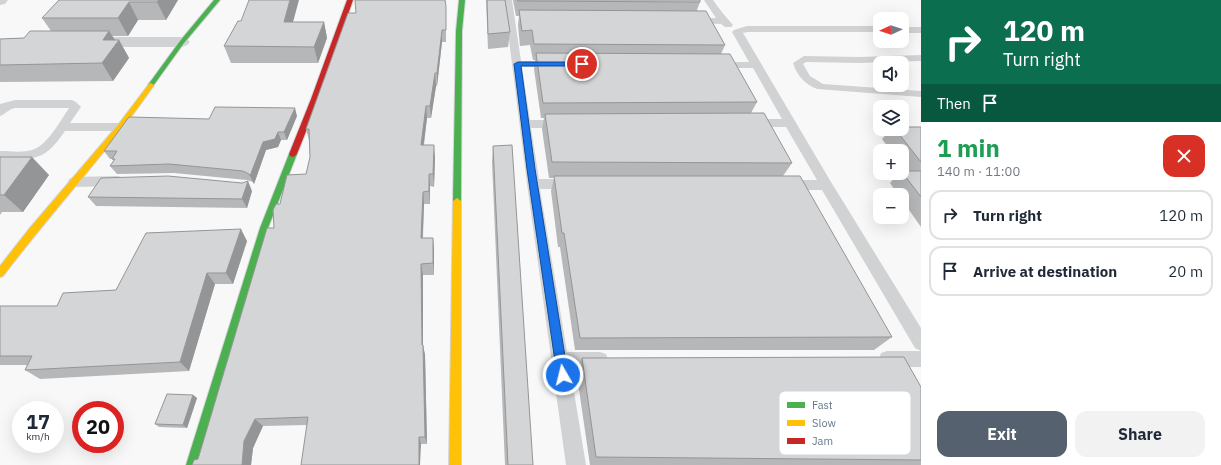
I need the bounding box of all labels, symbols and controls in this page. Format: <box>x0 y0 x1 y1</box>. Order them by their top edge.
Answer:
north arrow <box>873 12 909 48</box>
map controls <box>873 12 909 224</box>
text: 120 m <box>1003 12 1085 49</box>
icon: right <box>937 16 989 68</box>
pin <box>565 47 599 81</box>
text: Turn right <box>1003 48 1081 71</box>
icon: arrive <box>571 53 593 75</box>
button: sound <box>873 56 909 92</box>
icon: arrive <box>979 92 1001 114</box>
text: Then <box>937 94 971 113</box>
button: layers <box>873 100 909 136</box>
text: 1 min <box>937 132 1000 164</box>
button: close <box>1163 135 1205 177</box>
button: + <box>873 144 909 180</box>
text: 140 m · 11:00 <box>937 163 1020 180</box>
button: − <box>873 188 909 224</box>
icon: right <box>939 204 961 226</box>
text: Turn right <box>973 206 1042 225</box>
text: 120 m <box>1159 206 1203 225</box>
icon: arrive <box>939 260 961 282</box>
text: Arrive at destination <box>973 262 1117 281</box>
text: 20 m <box>1168 262 1203 281</box>
position arrow <box>542 354 584 396</box>
legend <box>779 391 911 455</box>
text: Fast <box>812 398 833 412</box>
speed limit sign: 20 <box>72 401 124 453</box>
text: 17 <box>26 408 50 435</box>
button: Exit <box>937 411 1067 457</box>
button: Share <box>1075 411 1205 457</box>
text: Slow <box>812 416 836 430</box>
text: km/h <box>26 430 50 443</box>
text: Jam <box>812 434 833 448</box>

